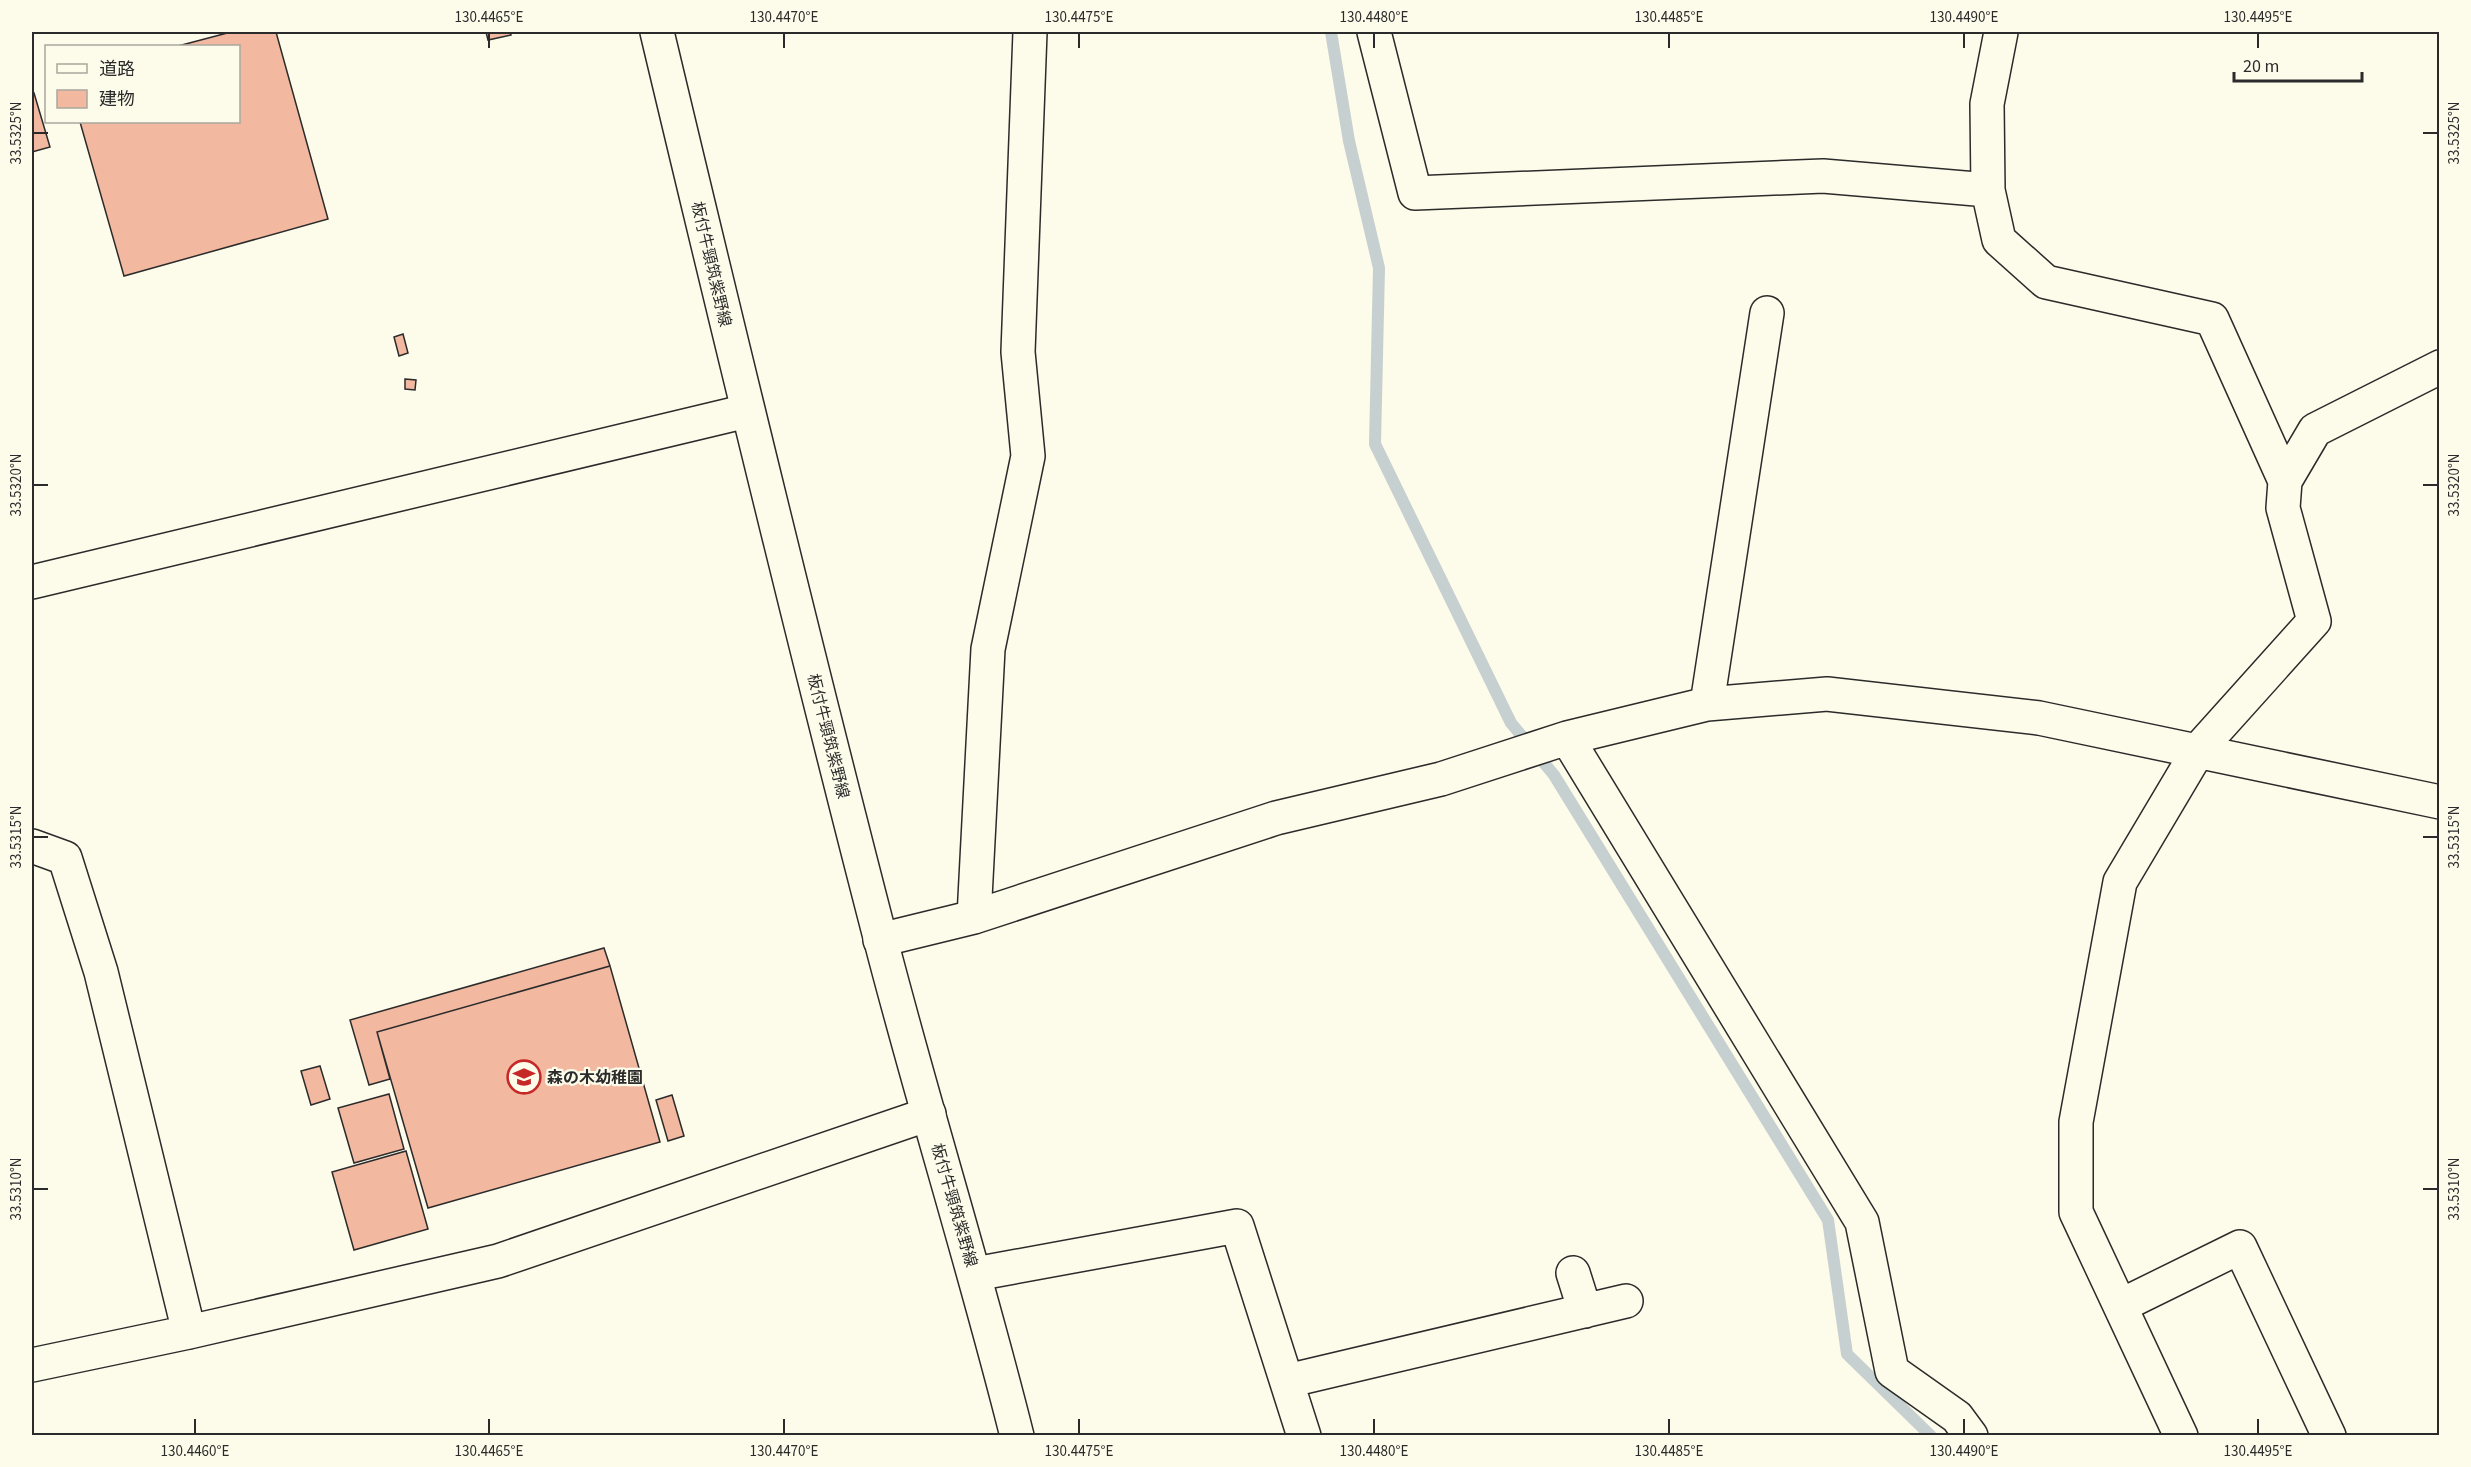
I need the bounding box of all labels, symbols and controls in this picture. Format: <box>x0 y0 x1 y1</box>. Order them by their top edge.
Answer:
text: 130.4465°E <box>455 7 523 28</box>
text: 130.4470°E <box>750 7 818 28</box>
text: 130.4475°E <box>1045 7 1113 28</box>
text: 130.4480°E <box>1340 7 1408 28</box>
text: 130.4485°E <box>1635 7 1703 28</box>
text: 130.4490°E <box>1930 7 1998 28</box>
text: 130.4495°E <box>2224 7 2292 28</box>
legend <box>45 45 240 123</box>
scale bar <box>2234 45 2362 83</box>
text: 20 m <box>2243 54 2279 79</box>
text: 道路 <box>99 57 135 82</box>
text: 建物 <box>99 87 135 112</box>
text: 33.5325°N <box>6 101 27 165</box>
text: 33.5325°N <box>2444 101 2465 165</box>
street label: 板付牛頸筑紫野線 <box>686 199 736 329</box>
text: 33.5320°N <box>6 453 27 517</box>
text: 33.5320°N <box>2444 453 2465 517</box>
street label: 板付牛頸筑紫野線 <box>802 671 854 801</box>
text: 33.5315°N <box>6 805 27 869</box>
text: 33.5315°N <box>2444 805 2465 869</box>
school or university icon: 森の木幼稚園 <box>506 1059 542 1095</box>
place label: 森の木幼稚園 <box>547 1067 643 1089</box>
street label: 板付牛頸筑紫野線 <box>926 1141 982 1270</box>
text: 33.5310°N <box>6 1157 27 1221</box>
text: 33.5310°N <box>2444 1157 2465 1221</box>
text: 130.4460°E <box>161 1441 229 1462</box>
text: 130.4465°E <box>455 1441 523 1462</box>
text: 130.4470°E <box>750 1441 818 1462</box>
text: 130.4475°E <box>1045 1441 1113 1462</box>
text: 130.4480°E <box>1340 1441 1408 1462</box>
text: 130.4485°E <box>1635 1441 1703 1462</box>
text: 130.4490°E <box>1930 1441 1998 1462</box>
text: 130.4495°E <box>2224 1441 2292 1462</box>

